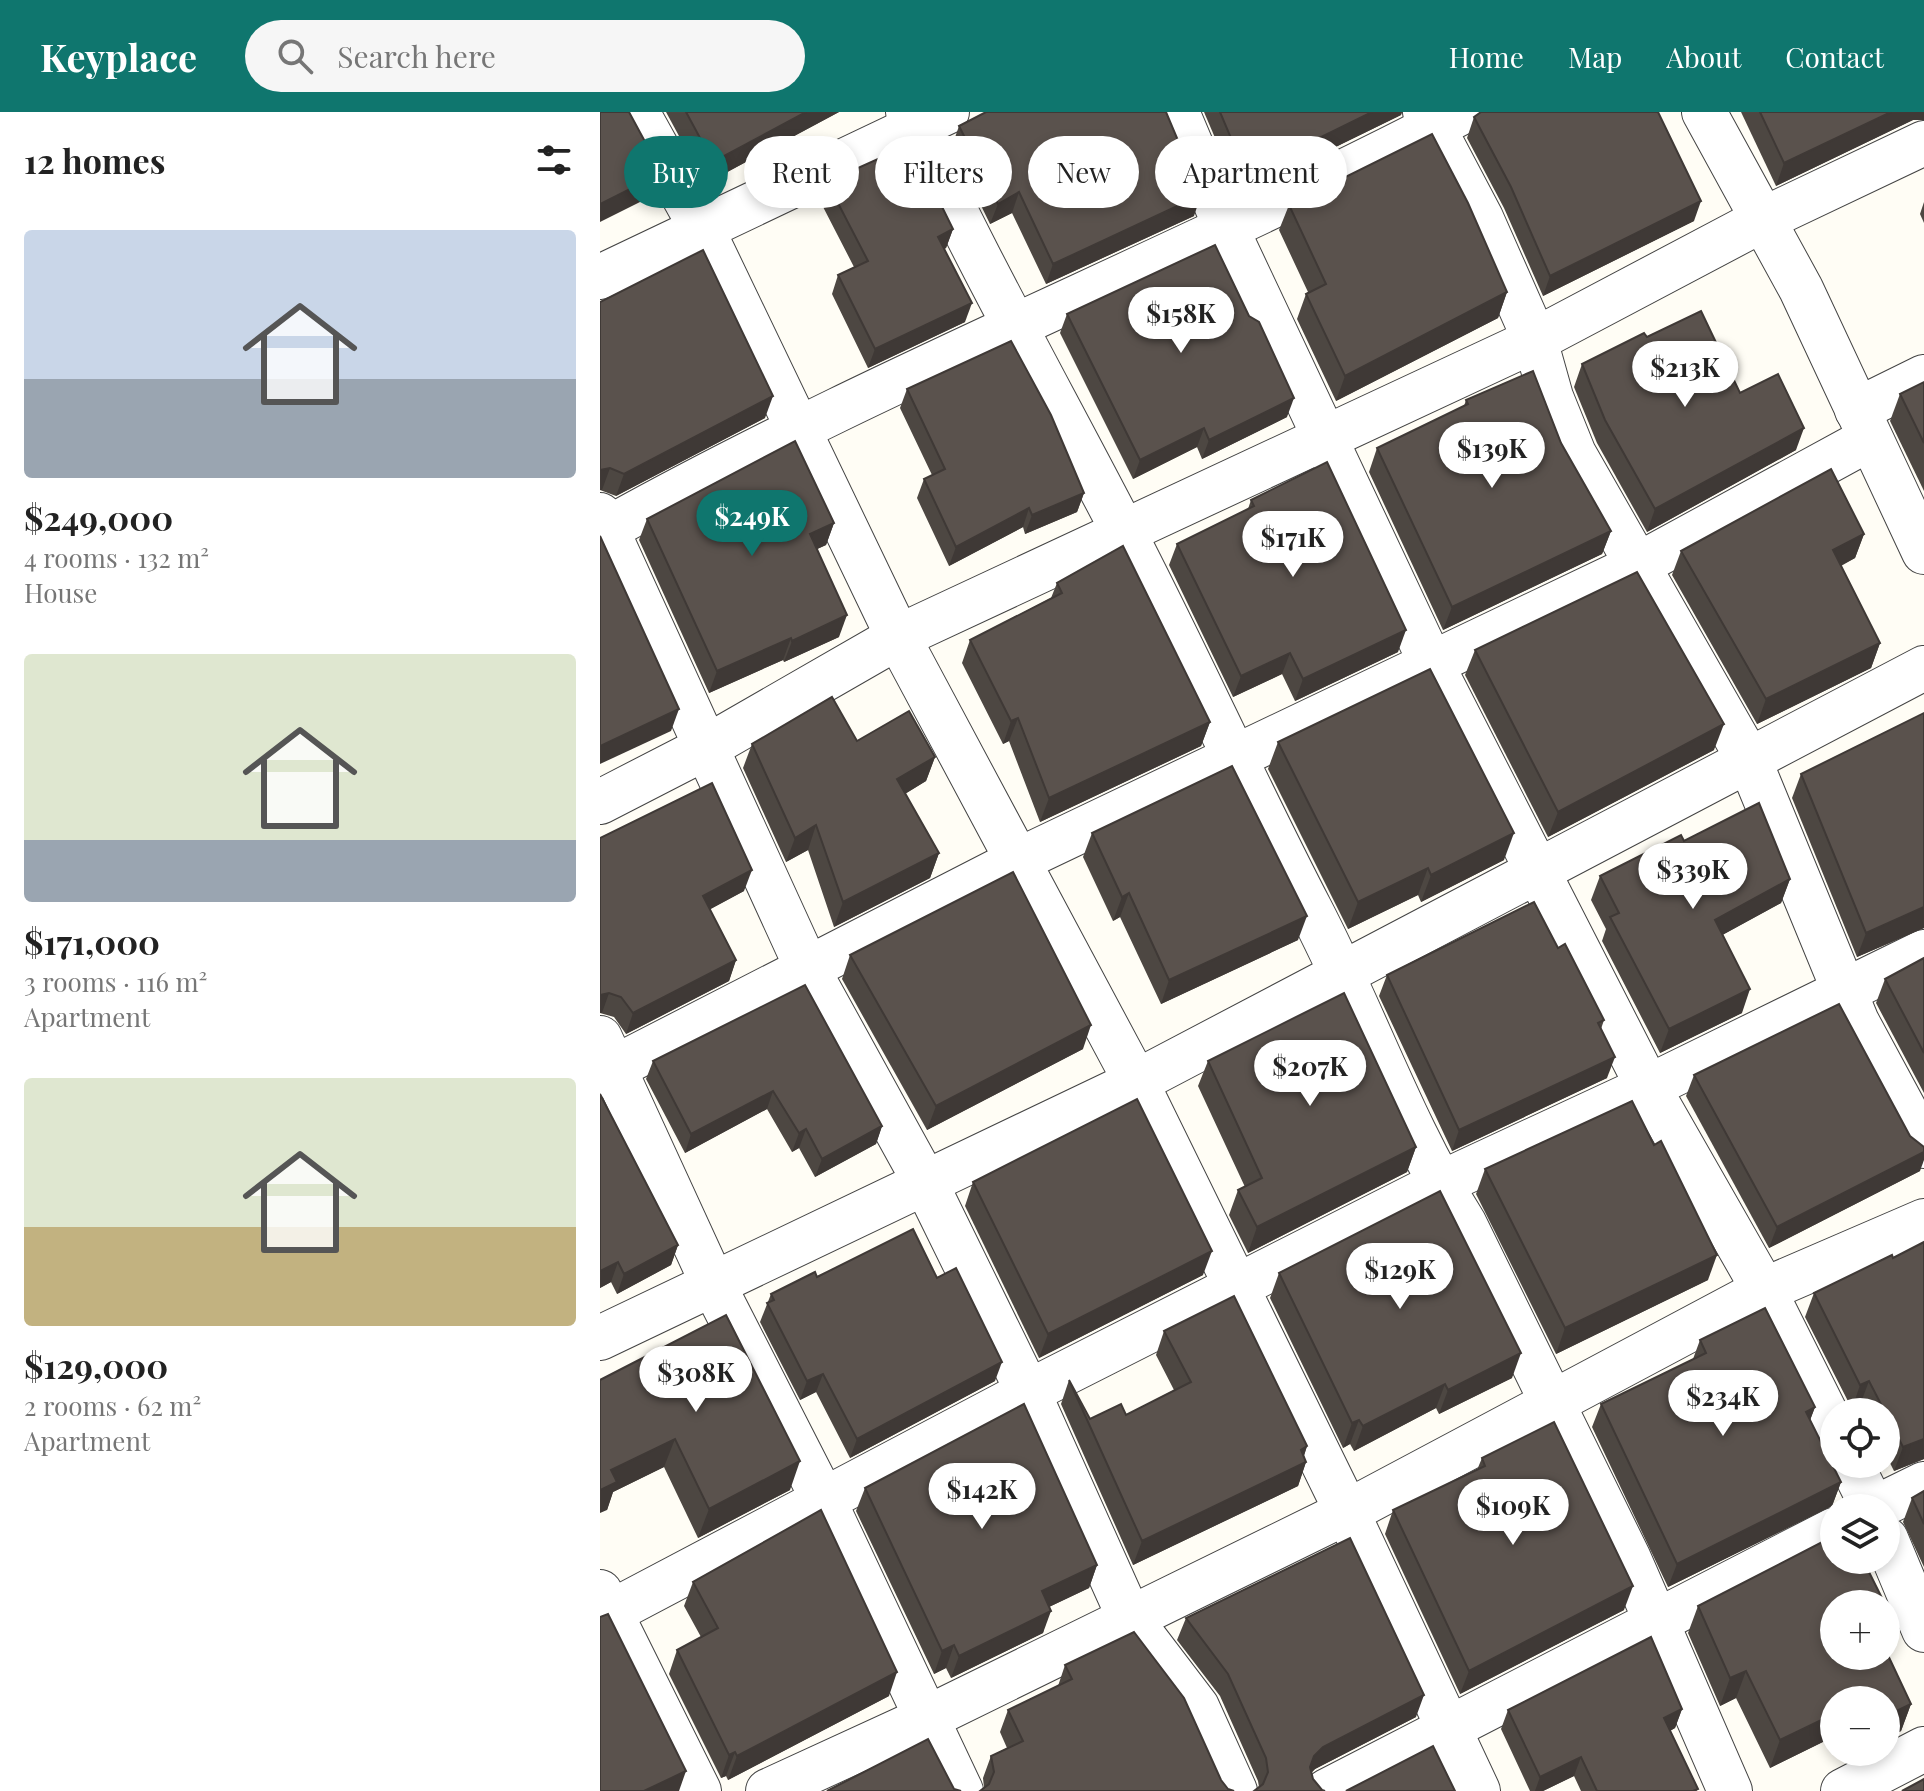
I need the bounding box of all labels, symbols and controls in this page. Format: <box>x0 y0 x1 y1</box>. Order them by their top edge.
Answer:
search box <box>245 20 805 92</box>
text: Keyplace <box>40 31 197 82</box>
icon: search <box>273 34 317 78</box>
text: Search here <box>337 36 496 76</box>
text: Home <box>1449 38 1524 75</box>
text: Map <box>1568 38 1622 75</box>
text: About <box>1666 38 1741 75</box>
text: Contact <box>1785 38 1884 75</box>
chip: Buy <box>624 136 728 208</box>
chip: Rent <box>744 136 859 208</box>
chip: Filters <box>875 136 1012 208</box>
chip: New <box>1028 136 1139 208</box>
chip: Apartment <box>1155 136 1347 208</box>
text: 12 homes <box>24 137 165 183</box>
icon: filters <box>532 138 576 182</box>
icon: home <box>228 282 372 426</box>
pin: $158K <box>1125 287 1237 355</box>
text: $158K <box>1146 295 1216 330</box>
pin: $213K <box>1629 341 1741 409</box>
text: $213K <box>1650 349 1720 384</box>
pin: $139K <box>1436 422 1548 490</box>
text: $139K <box>1457 430 1527 465</box>
pin: $249K <box>696 490 808 558</box>
text: $249,000 <box>24 494 173 540</box>
text: $249K <box>714 498 790 533</box>
pin: $171K <box>1237 511 1349 579</box>
text: $171K <box>1260 519 1326 554</box>
text: 4 rooms · 132 m² <box>24 540 209 575</box>
text: House <box>24 575 97 610</box>
icon: home <box>228 706 372 850</box>
pin: $339K <box>1637 843 1749 911</box>
text: $339K <box>1656 851 1730 886</box>
text: $171,000 <box>24 918 160 964</box>
text: 3 rooms · 116 m² <box>24 964 207 999</box>
text: Apartment <box>24 999 150 1034</box>
pin: $207K <box>1254 1040 1366 1108</box>
text: $207K <box>1272 1048 1348 1083</box>
icon: home <box>228 1130 372 1274</box>
pin: $129K <box>1344 1243 1456 1311</box>
text: $129K <box>1364 1251 1436 1286</box>
text: $129,000 <box>24 1342 168 1388</box>
pin: $308K <box>640 1346 752 1414</box>
text: $308K <box>657 1354 735 1389</box>
pin: $234K <box>1667 1370 1779 1438</box>
text: $234K <box>1686 1378 1760 1413</box>
text: 2 rooms · 62 m² <box>24 1388 201 1423</box>
map controls <box>1820 1398 1900 1766</box>
button: locate <box>1820 1398 1900 1478</box>
text: Apartment <box>24 1423 150 1458</box>
pin: $142K <box>926 1463 1038 1531</box>
text: $142K <box>947 1471 1017 1506</box>
pin: $109K <box>1457 1479 1569 1547</box>
text: $109K <box>1476 1487 1550 1522</box>
button: layers <box>1820 1494 1900 1574</box>
button: + <box>1820 1590 1900 1670</box>
button: − <box>1820 1686 1900 1766</box>

